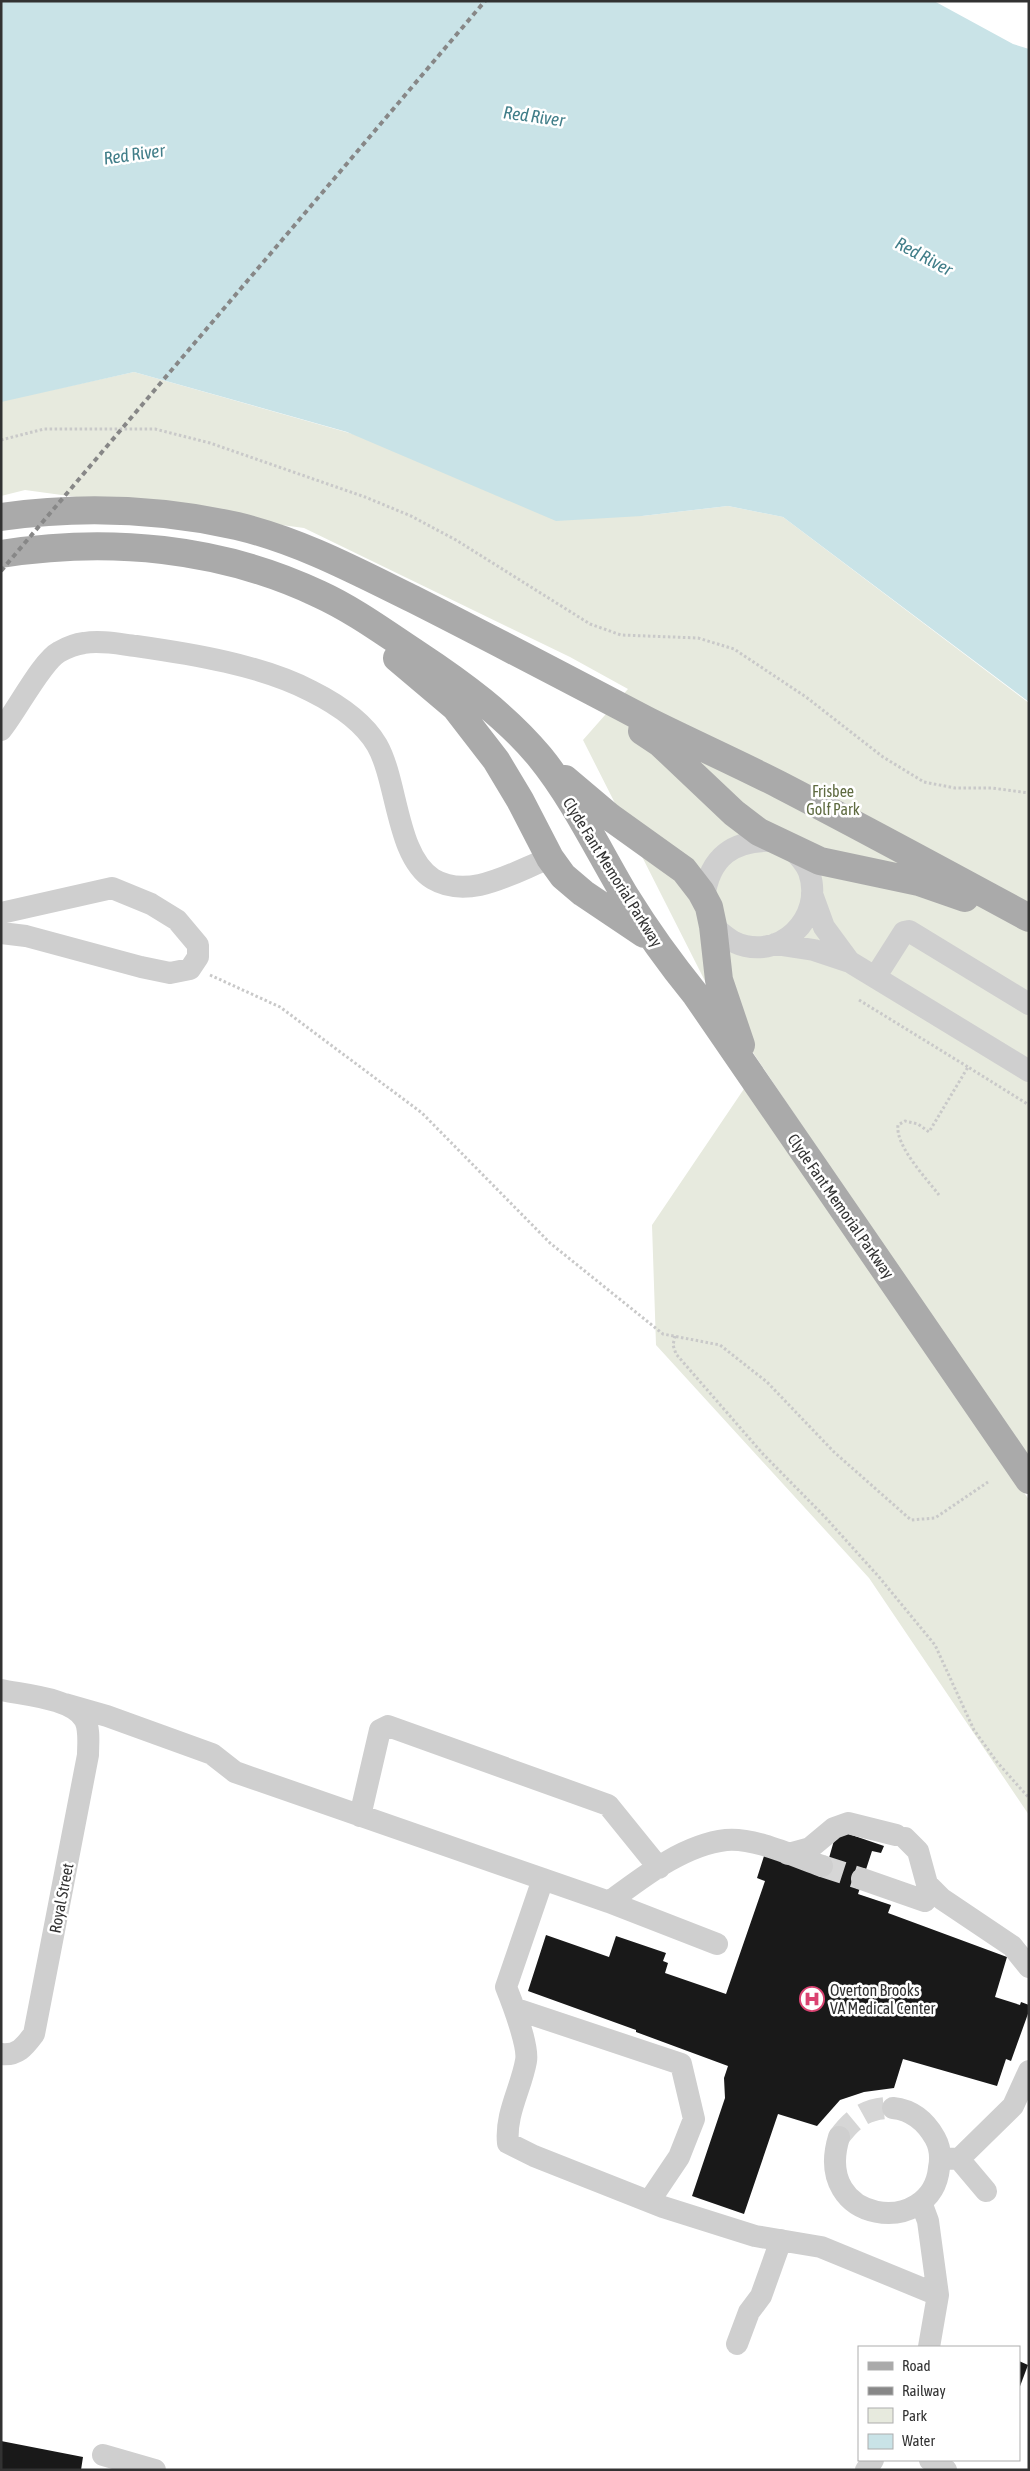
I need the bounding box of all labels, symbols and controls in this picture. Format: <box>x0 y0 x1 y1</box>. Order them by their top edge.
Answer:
water label: Red River <box>502 101 567 131</box>
water label: Red River <box>102 139 167 169</box>
water label: Red River <box>892 232 957 280</box>
park label: Frisbee Golf Park <box>806 782 860 818</box>
street label: Clyde Fant Memorial Parkway <box>559 794 667 951</box>
street label: Clyde Fant Memorial Parkway <box>783 1130 898 1283</box>
street label: Royal Street <box>45 1861 78 1935</box>
place label: Overton Brooks VA Medical Center <box>830 1981 935 2017</box>
hospital icon: Overton Brooks VA Medical Center <box>799 1986 825 2012</box>
legend <box>858 2346 1020 2461</box>
text: Road <box>902 2357 931 2374</box>
text: Railway <box>902 2382 946 2399</box>
text: Park <box>902 2407 927 2424</box>
text: Water <box>902 2432 935 2449</box>

